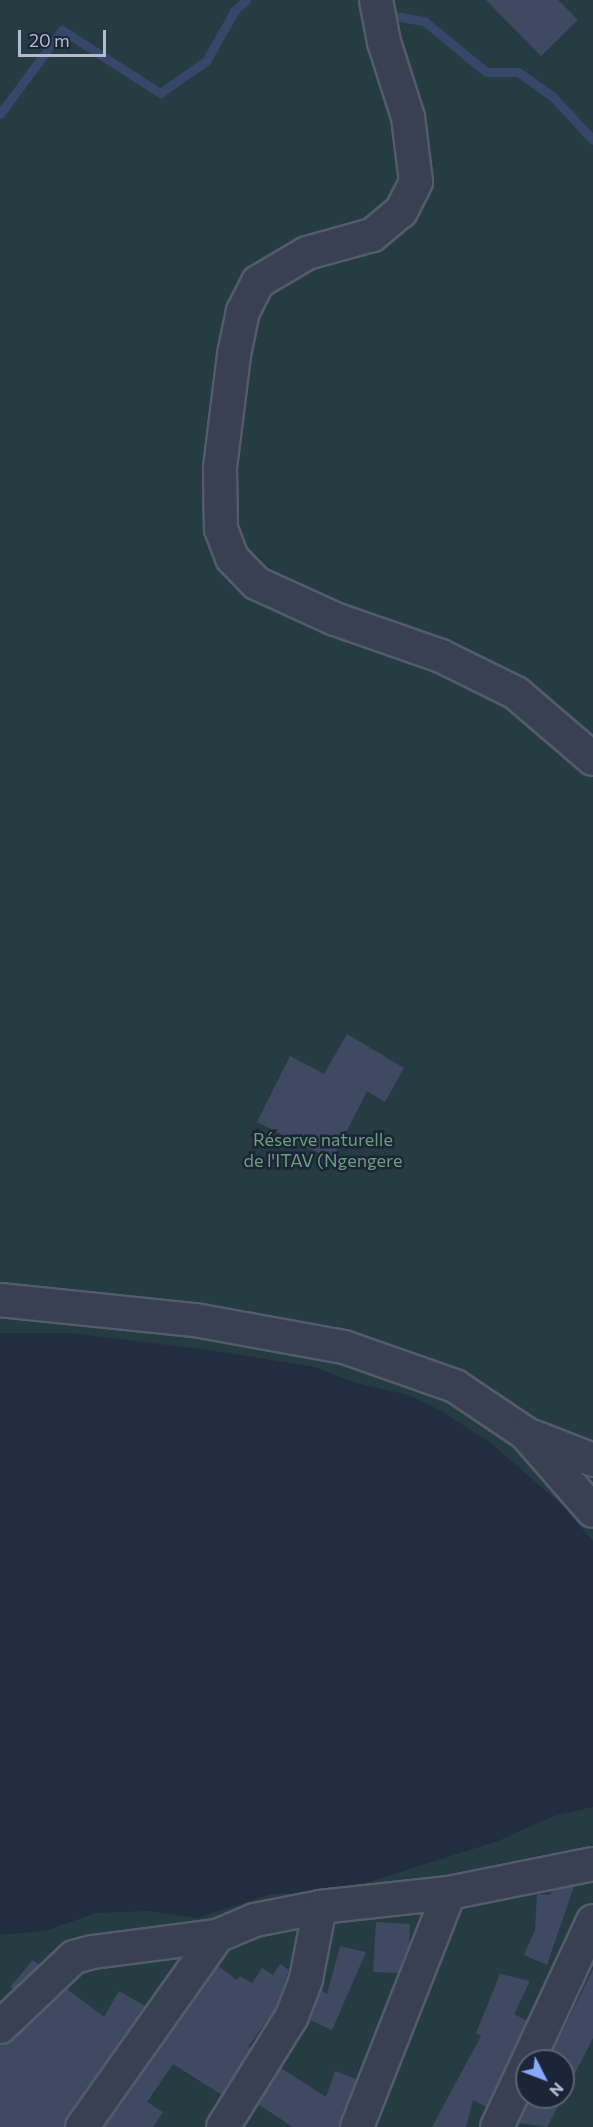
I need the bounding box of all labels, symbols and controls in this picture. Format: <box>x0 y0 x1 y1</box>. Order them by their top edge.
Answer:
scale bar <box>21 18 110 56</box>
text: 20 m <box>29 29 70 51</box>
park label: Réserve naturelle de l'ITAV (Ngengere <box>244 1129 402 1172</box>
north arrow <box>515 2049 575 2109</box>
text: N <box>546 2079 568 2101</box>

